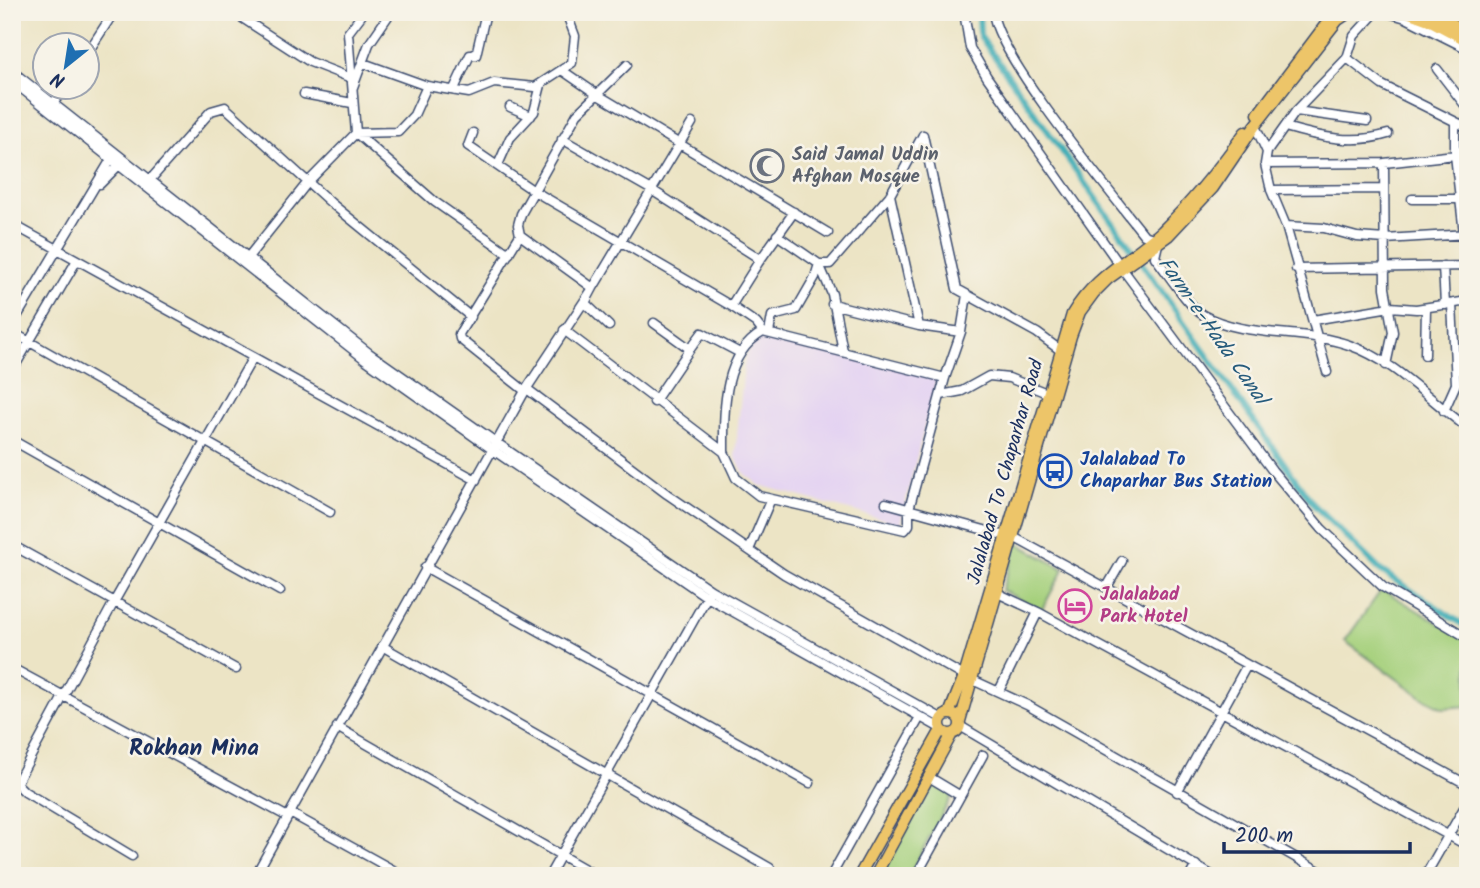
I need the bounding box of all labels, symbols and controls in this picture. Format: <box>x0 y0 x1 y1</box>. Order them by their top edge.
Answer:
north arrow <box>32 32 102 102</box>
text: N <box>46 63 71 95</box>
place label: Said Jamal Uddin Afghan Mosque <box>792 140 938 192</box>
mosque icon: Said Jamal Uddin Afghan Mosque <box>748 147 786 185</box>
water label: Farm-e-Hada Canal <box>1148 250 1278 415</box>
street label: Jalalabad To Chaparhar Road <box>959 355 1053 588</box>
place label: Jalalabad To Chaparhar Bus Station <box>1080 445 1272 497</box>
bus stop icon: Jalalabad To Chaparhar Bus Station <box>1036 452 1074 490</box>
place label: Jalalabad Park Hotel <box>1100 580 1189 632</box>
hotel icon: Jalalabad Park Hotel <box>1056 587 1094 625</box>
district label: Rokhan Mina <box>129 731 259 767</box>
scale bar <box>1224 811 1410 855</box>
text: 200 m <box>1235 820 1293 853</box>

